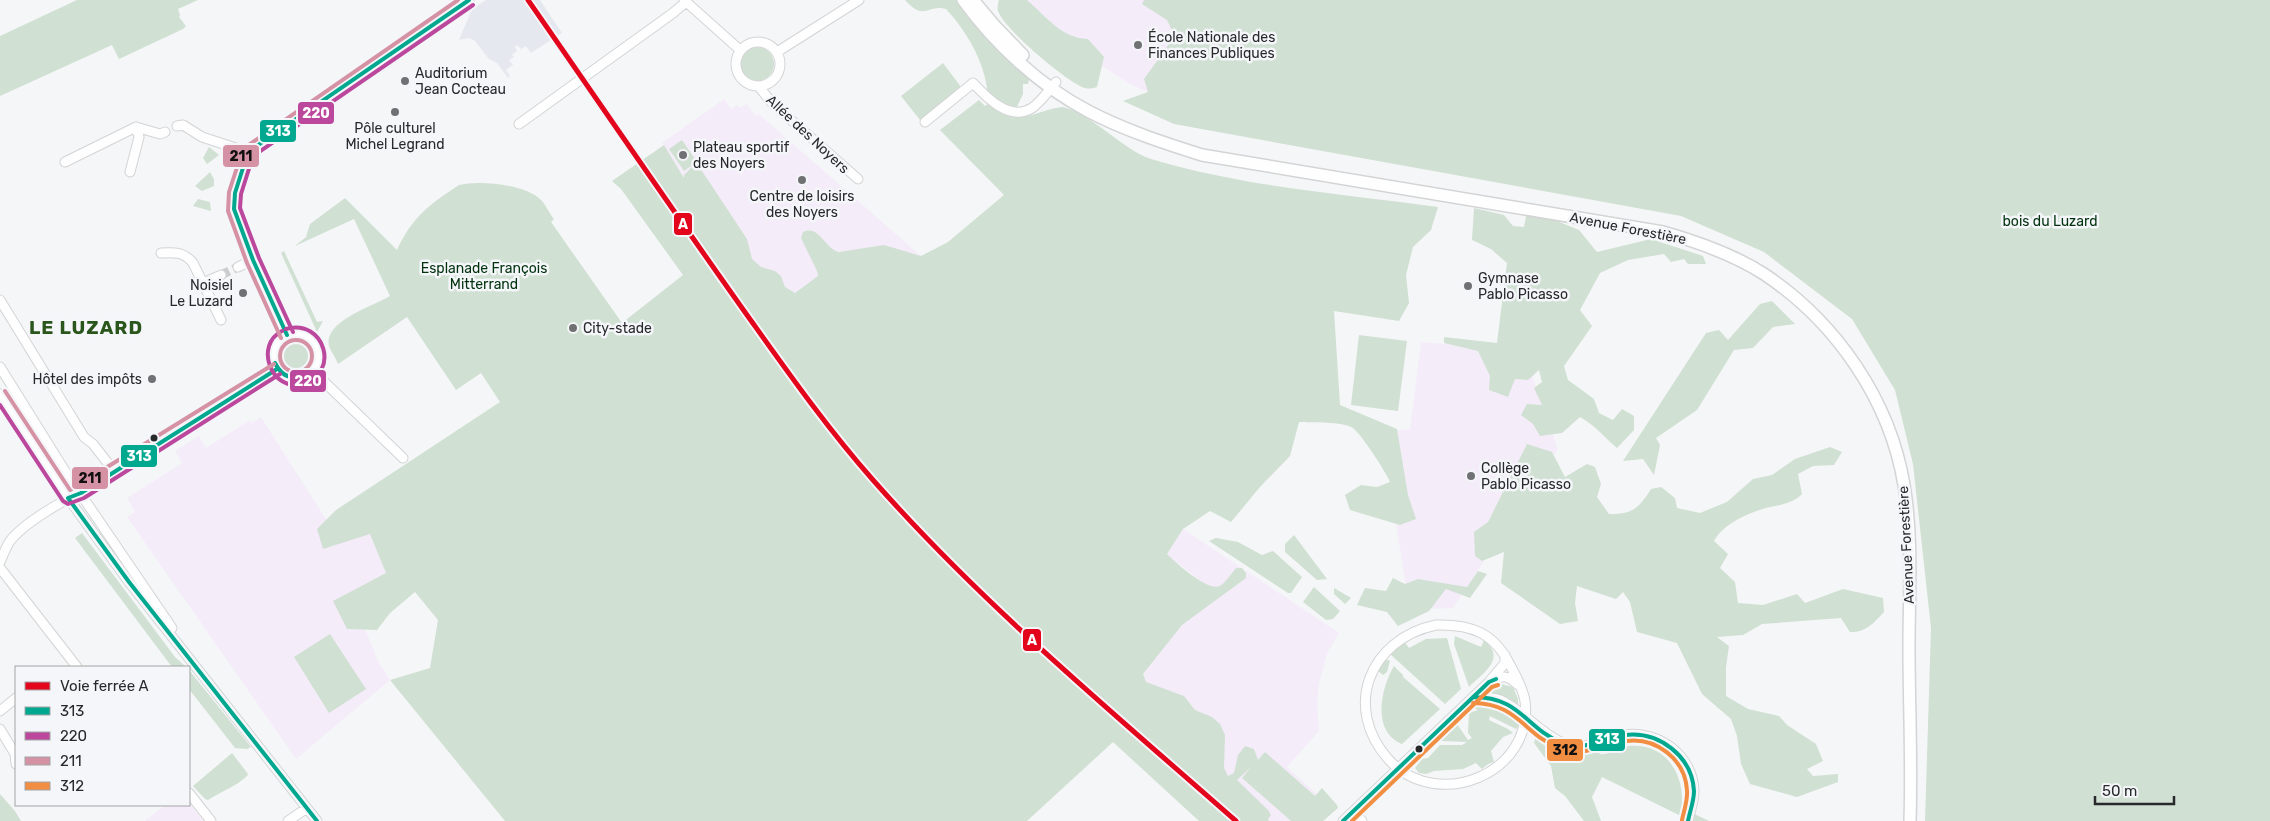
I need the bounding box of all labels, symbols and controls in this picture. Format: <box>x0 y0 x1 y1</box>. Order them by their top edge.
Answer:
place label: École Nationale des Finances Publiques <box>1148 28 1275 62</box>
marker: École Nationale des Finances Publiques <box>1132 39 1144 51</box>
place label: Auditorium Jean Cocteau <box>415 65 506 98</box>
marker: Auditorium Jean Cocteau <box>399 75 411 87</box>
street label: Allée des Noyers <box>763 92 853 177</box>
line badge: 220 <box>297 101 335 125</box>
text: 220 <box>302 105 330 122</box>
marker: Pôle culturel Michel Legrand <box>389 106 401 118</box>
line badge: 313 <box>259 119 297 143</box>
place label: Pôle culturel Michel Legrand <box>345 120 445 153</box>
text: 313 <box>265 123 291 140</box>
place label: Plateau sportif des Noyers <box>693 139 790 172</box>
line badge: 211 <box>222 144 260 168</box>
text: 211 <box>229 148 253 165</box>
marker: Plateau sportif des Noyers <box>677 149 689 161</box>
marker: Centre de loisirs des Noyers <box>796 174 808 186</box>
place label: Centre de loisirs des Noyers <box>750 188 854 221</box>
street label: Avenue Forestière <box>1568 209 1688 248</box>
line badge: A <box>673 212 693 236</box>
park label: bois du Luzard <box>2003 213 2097 230</box>
text: A <box>678 216 688 233</box>
park label: Esplanade François Mitterrand <box>421 260 547 293</box>
place label: Gymnase Pablo Picasso <box>1478 270 1568 303</box>
place label: Noisiel Le Luzard <box>170 277 233 310</box>
marker: Gymnase Pablo Picasso <box>1462 280 1474 292</box>
marker: Noisiel Le Luzard <box>237 287 249 299</box>
district label: LE LUZARD <box>29 316 143 339</box>
place label: City-stade <box>583 320 652 337</box>
marker: City-stade <box>567 322 579 334</box>
line badge: 220 <box>289 369 327 393</box>
place label: Hôtel des impôts <box>32 371 142 388</box>
marker: Hôtel des impôts <box>146 373 158 385</box>
text: 220 <box>294 373 322 390</box>
unlabelled marker <box>149 433 159 443</box>
line badge: 313 <box>120 444 158 468</box>
text: 313 <box>126 448 152 465</box>
place label: Collège Pablo Picasso <box>1481 460 1571 493</box>
line badge: 211 <box>71 466 109 490</box>
text: 211 <box>78 470 102 487</box>
marker: Collège Pablo Picasso <box>1465 470 1477 482</box>
street label: Avenue Forestière <box>1895 485 1918 605</box>
line badge: A <box>1022 628 1042 652</box>
text: A <box>1027 632 1037 649</box>
legend <box>15 666 190 806</box>
text: Voie ferrée A <box>60 677 149 695</box>
text: 313 <box>60 702 84 720</box>
text: 220 <box>60 727 87 745</box>
line badge: 313 <box>1588 728 1626 752</box>
text: 313 <box>1594 731 1620 748</box>
line badge: 312 <box>1546 738 1584 762</box>
text: 312 <box>1552 742 1578 759</box>
unlabelled marker <box>1414 744 1424 754</box>
text: 211 <box>60 752 82 770</box>
scale bar <box>2095 774 2174 806</box>
text: 312 <box>60 777 84 795</box>
text: 50 m <box>2102 782 2137 800</box>

